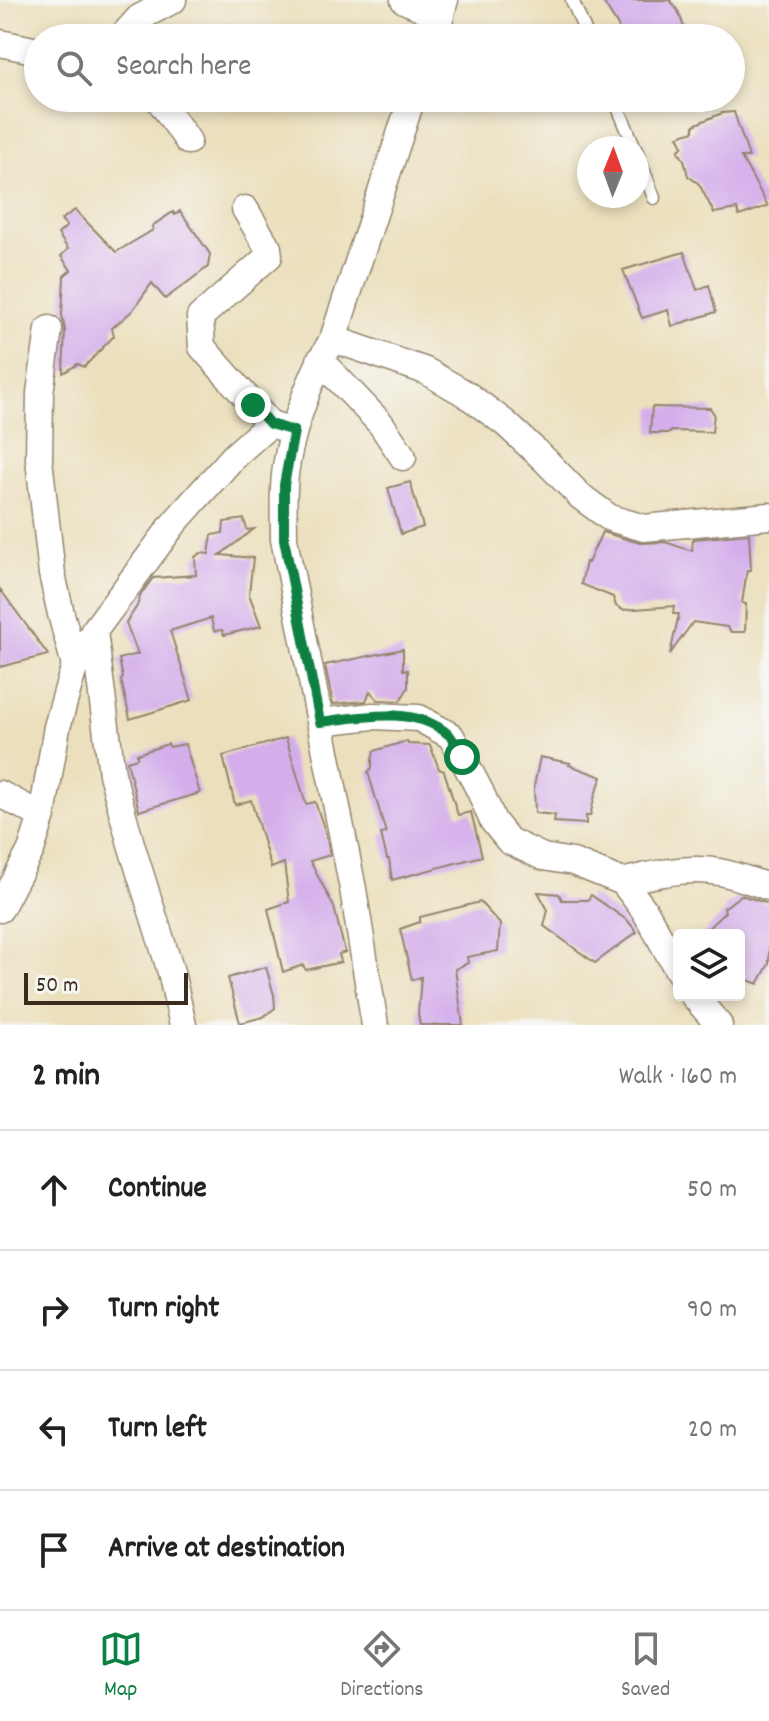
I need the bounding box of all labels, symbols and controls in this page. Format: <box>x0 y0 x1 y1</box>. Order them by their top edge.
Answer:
search box <box>24 24 745 112</box>
icon: search <box>52 46 96 90</box>
text: Search here <box>116 47 252 90</box>
north arrow <box>577 136 649 208</box>
route end <box>235 387 271 423</box>
route start <box>444 739 480 775</box>
map controls <box>673 929 745 1001</box>
button: layers <box>673 929 745 1001</box>
scale bar <box>24 969 188 1005</box>
text: 50 m <box>36 971 78 1002</box>
text: 2 min <box>32 1053 100 1102</box>
text: Walk · 160 m <box>619 1059 737 1096</box>
icon: ahead <box>32 1168 76 1212</box>
text: Continue <box>108 1169 207 1212</box>
text: 50 m <box>687 1172 737 1209</box>
icon: right <box>32 1288 76 1332</box>
text: Turn right <box>108 1289 219 1332</box>
text: 90 m <box>687 1292 737 1329</box>
icon: left <box>32 1408 76 1452</box>
text: Turn left <box>108 1409 207 1452</box>
text: 20 m <box>688 1412 737 1449</box>
icon: arrive <box>32 1528 76 1572</box>
text: Arrive at destination <box>108 1529 345 1572</box>
tab: Map <box>99 1627 143 1706</box>
tab: Directions <box>340 1627 424 1706</box>
tab: Saved <box>621 1627 670 1706</box>

